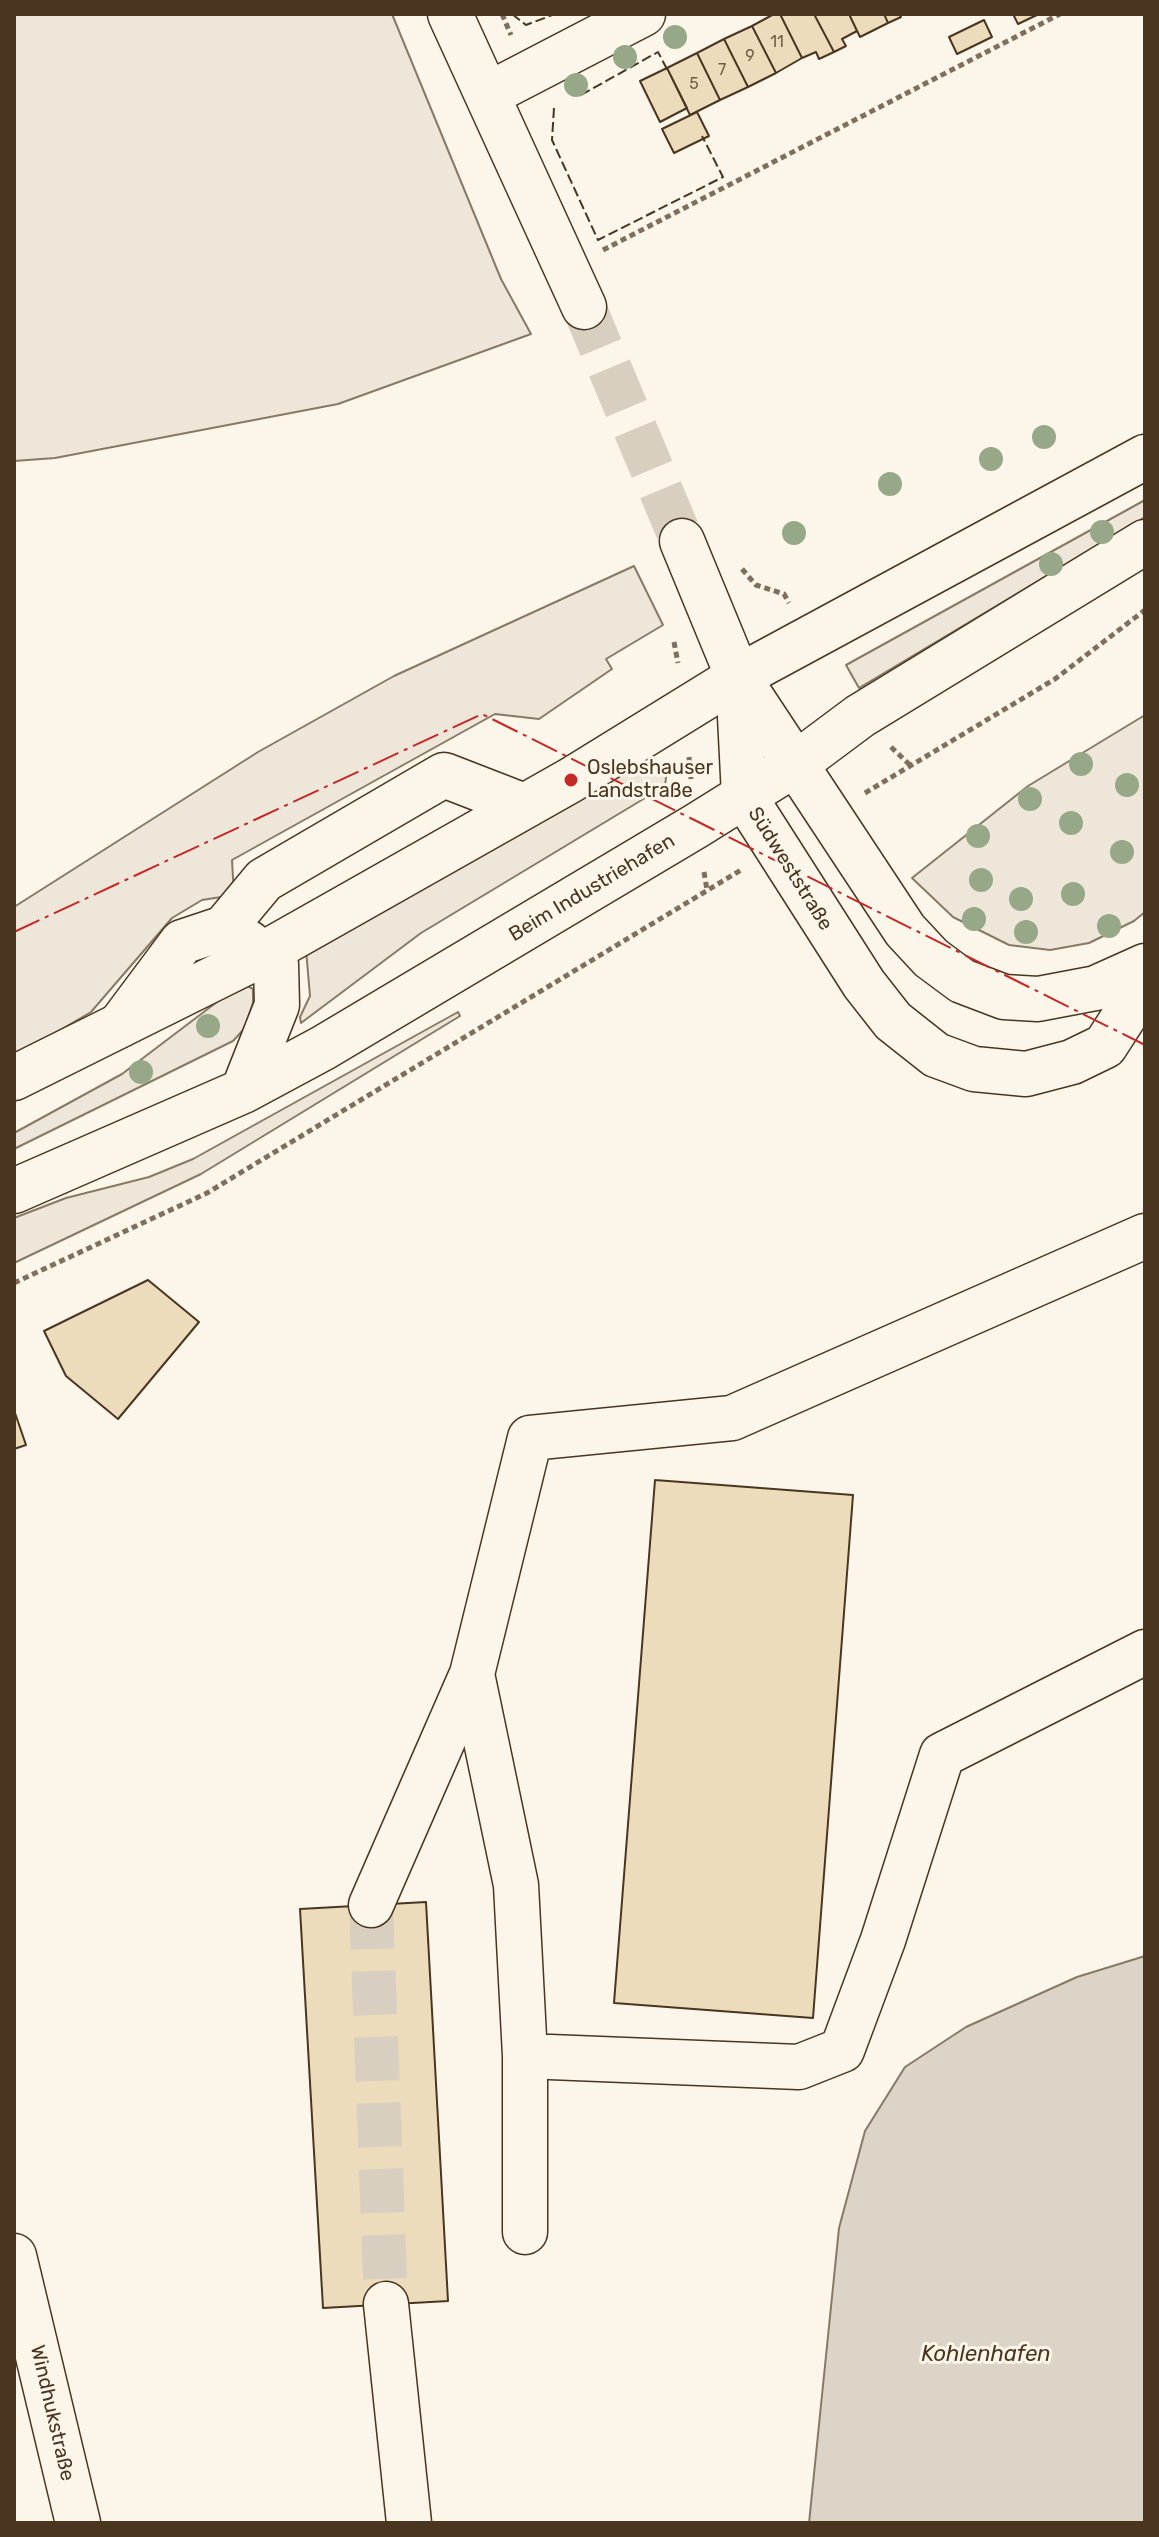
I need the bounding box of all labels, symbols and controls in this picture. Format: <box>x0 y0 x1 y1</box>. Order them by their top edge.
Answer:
house number: 11 <box>770 32 784 52</box>
house number: 9 <box>745 46 755 66</box>
house number: 7 <box>718 60 726 80</box>
house number: 5 <box>689 74 699 94</box>
place label: Oslebshauser Landstraße <box>587 756 713 803</box>
marker: Oslebshauser Landstraße <box>562 771 580 789</box>
street label: Südweststraße <box>743 803 837 935</box>
street label: Beim Industriehafen <box>505 829 679 947</box>
water label: Kohlenhafen <box>921 2342 1051 2368</box>
street label: Windhukstraße <box>25 2343 79 2483</box>

